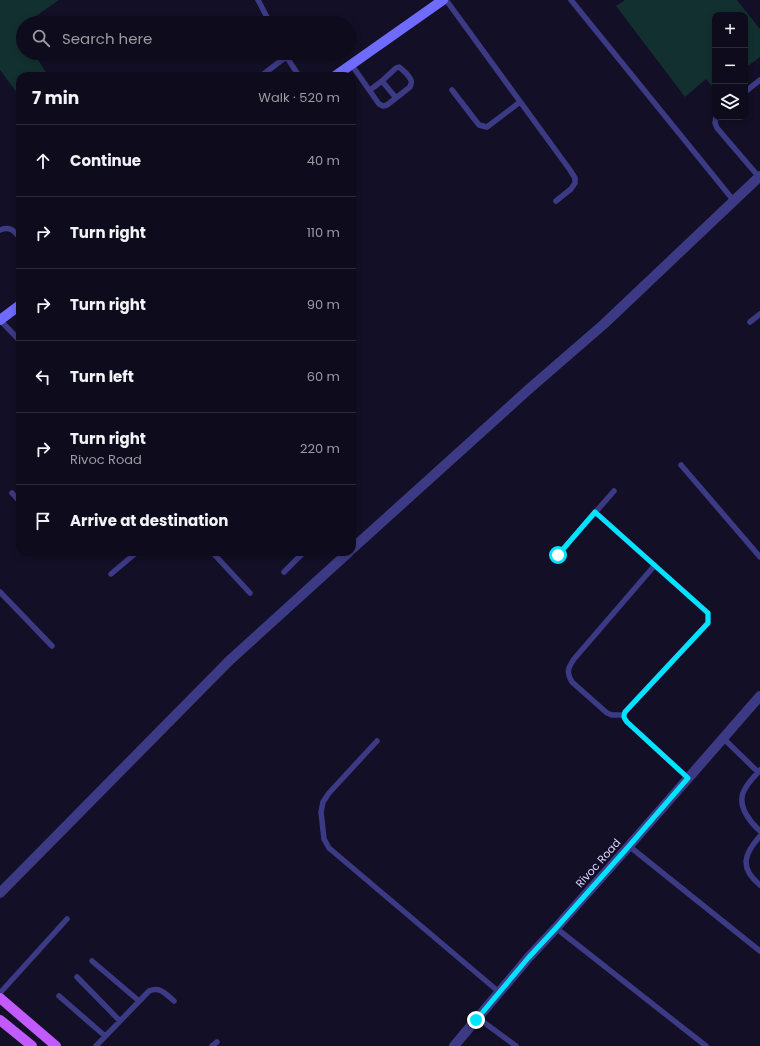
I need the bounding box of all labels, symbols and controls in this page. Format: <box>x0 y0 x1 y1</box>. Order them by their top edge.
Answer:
map controls <box>712 12 748 120</box>
button: + <box>712 12 748 48</box>
search box <box>16 16 356 60</box>
icon: search <box>30 27 52 49</box>
text: Search here <box>62 28 152 49</box>
button: − <box>712 48 748 84</box>
button: layers <box>712 84 748 120</box>
text: 7 min <box>32 86 79 110</box>
text: Walk · 520 m <box>258 88 340 107</box>
icon: ahead <box>32 150 54 172</box>
text: Continue <box>70 150 141 171</box>
text: 40 m <box>307 151 340 170</box>
icon: right <box>32 222 54 244</box>
text: Turn right <box>70 222 146 243</box>
text: 110 m <box>307 223 340 242</box>
icon: right <box>32 294 54 316</box>
text: Turn right <box>70 294 146 315</box>
text: 90 m <box>307 295 340 314</box>
icon: left <box>32 366 54 388</box>
text: Turn left <box>70 366 134 387</box>
text: 60 m <box>307 367 340 386</box>
text: Turn right <box>70 428 146 449</box>
icon: right <box>32 438 54 460</box>
text: 220 m <box>300 439 340 458</box>
text: Rivoc Road <box>70 450 142 469</box>
icon: arrive <box>32 510 54 532</box>
text: Arrive at destination <box>70 510 228 531</box>
route start <box>549 546 567 564</box>
street label: Rivoc Road <box>572 835 624 891</box>
route end <box>467 1011 485 1029</box>

